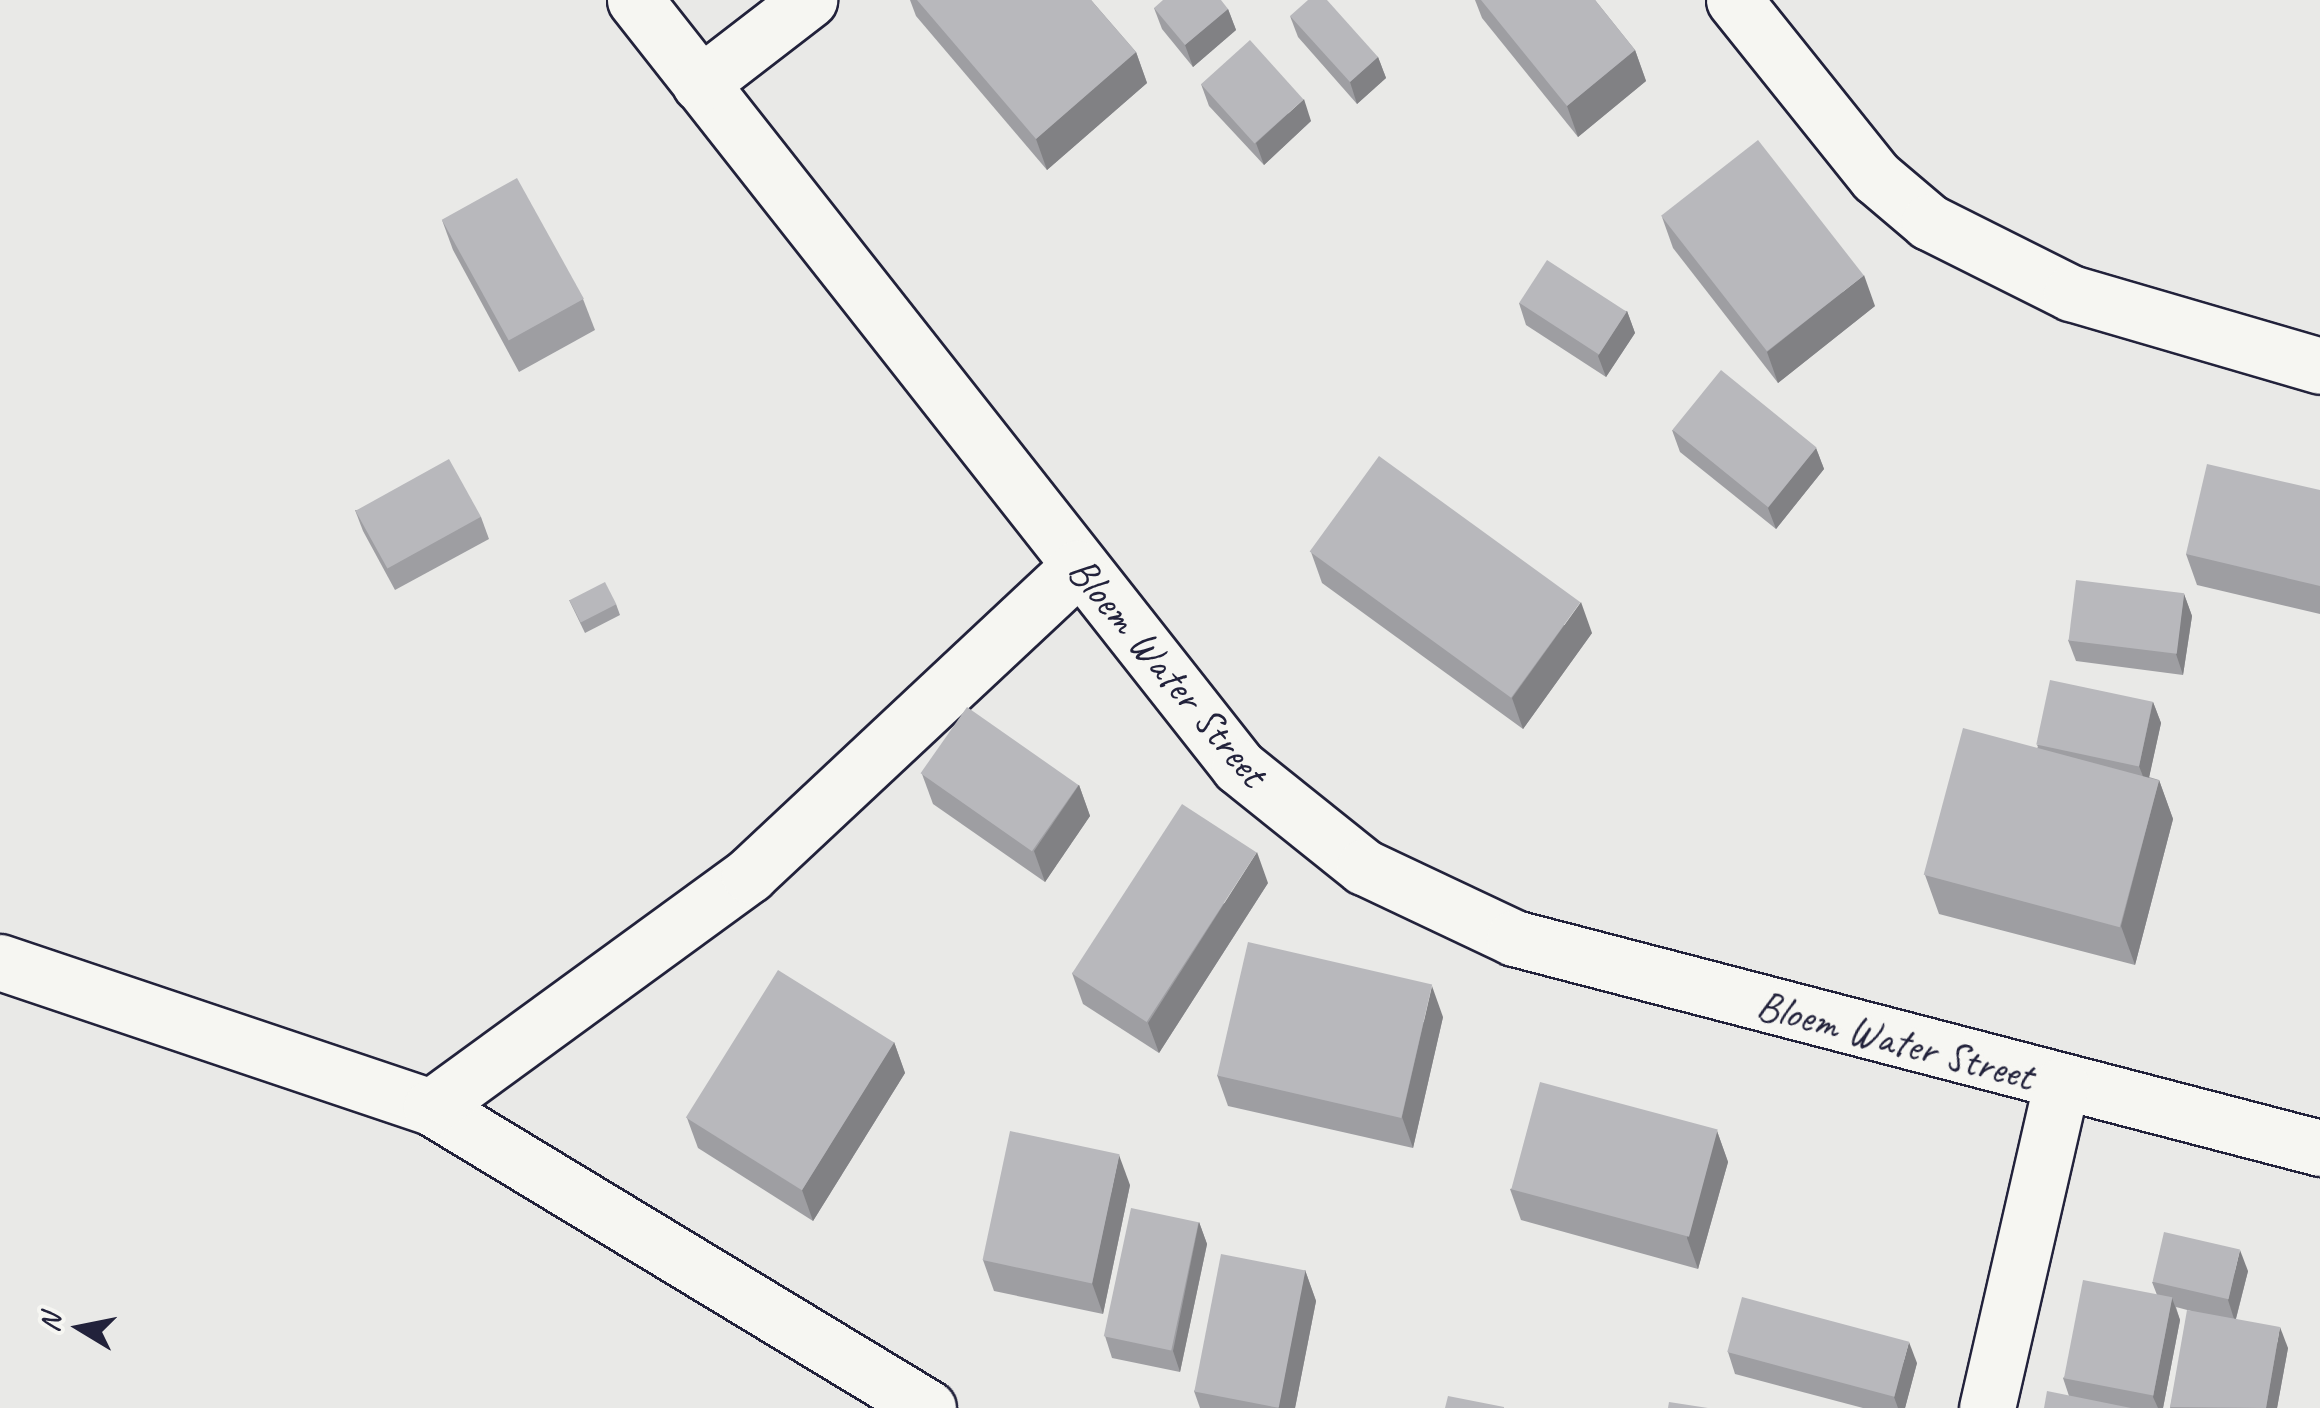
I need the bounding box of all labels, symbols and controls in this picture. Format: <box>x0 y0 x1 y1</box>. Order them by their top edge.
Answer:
street label: Bloem Water Street <box>1056 546 1278 798</box>
street label: Bloem Water Street <box>1750 980 2040 1102</box>
north arrow <box>30 1278 130 1378</box>
text: N <box>31 1311 69 1334</box>

